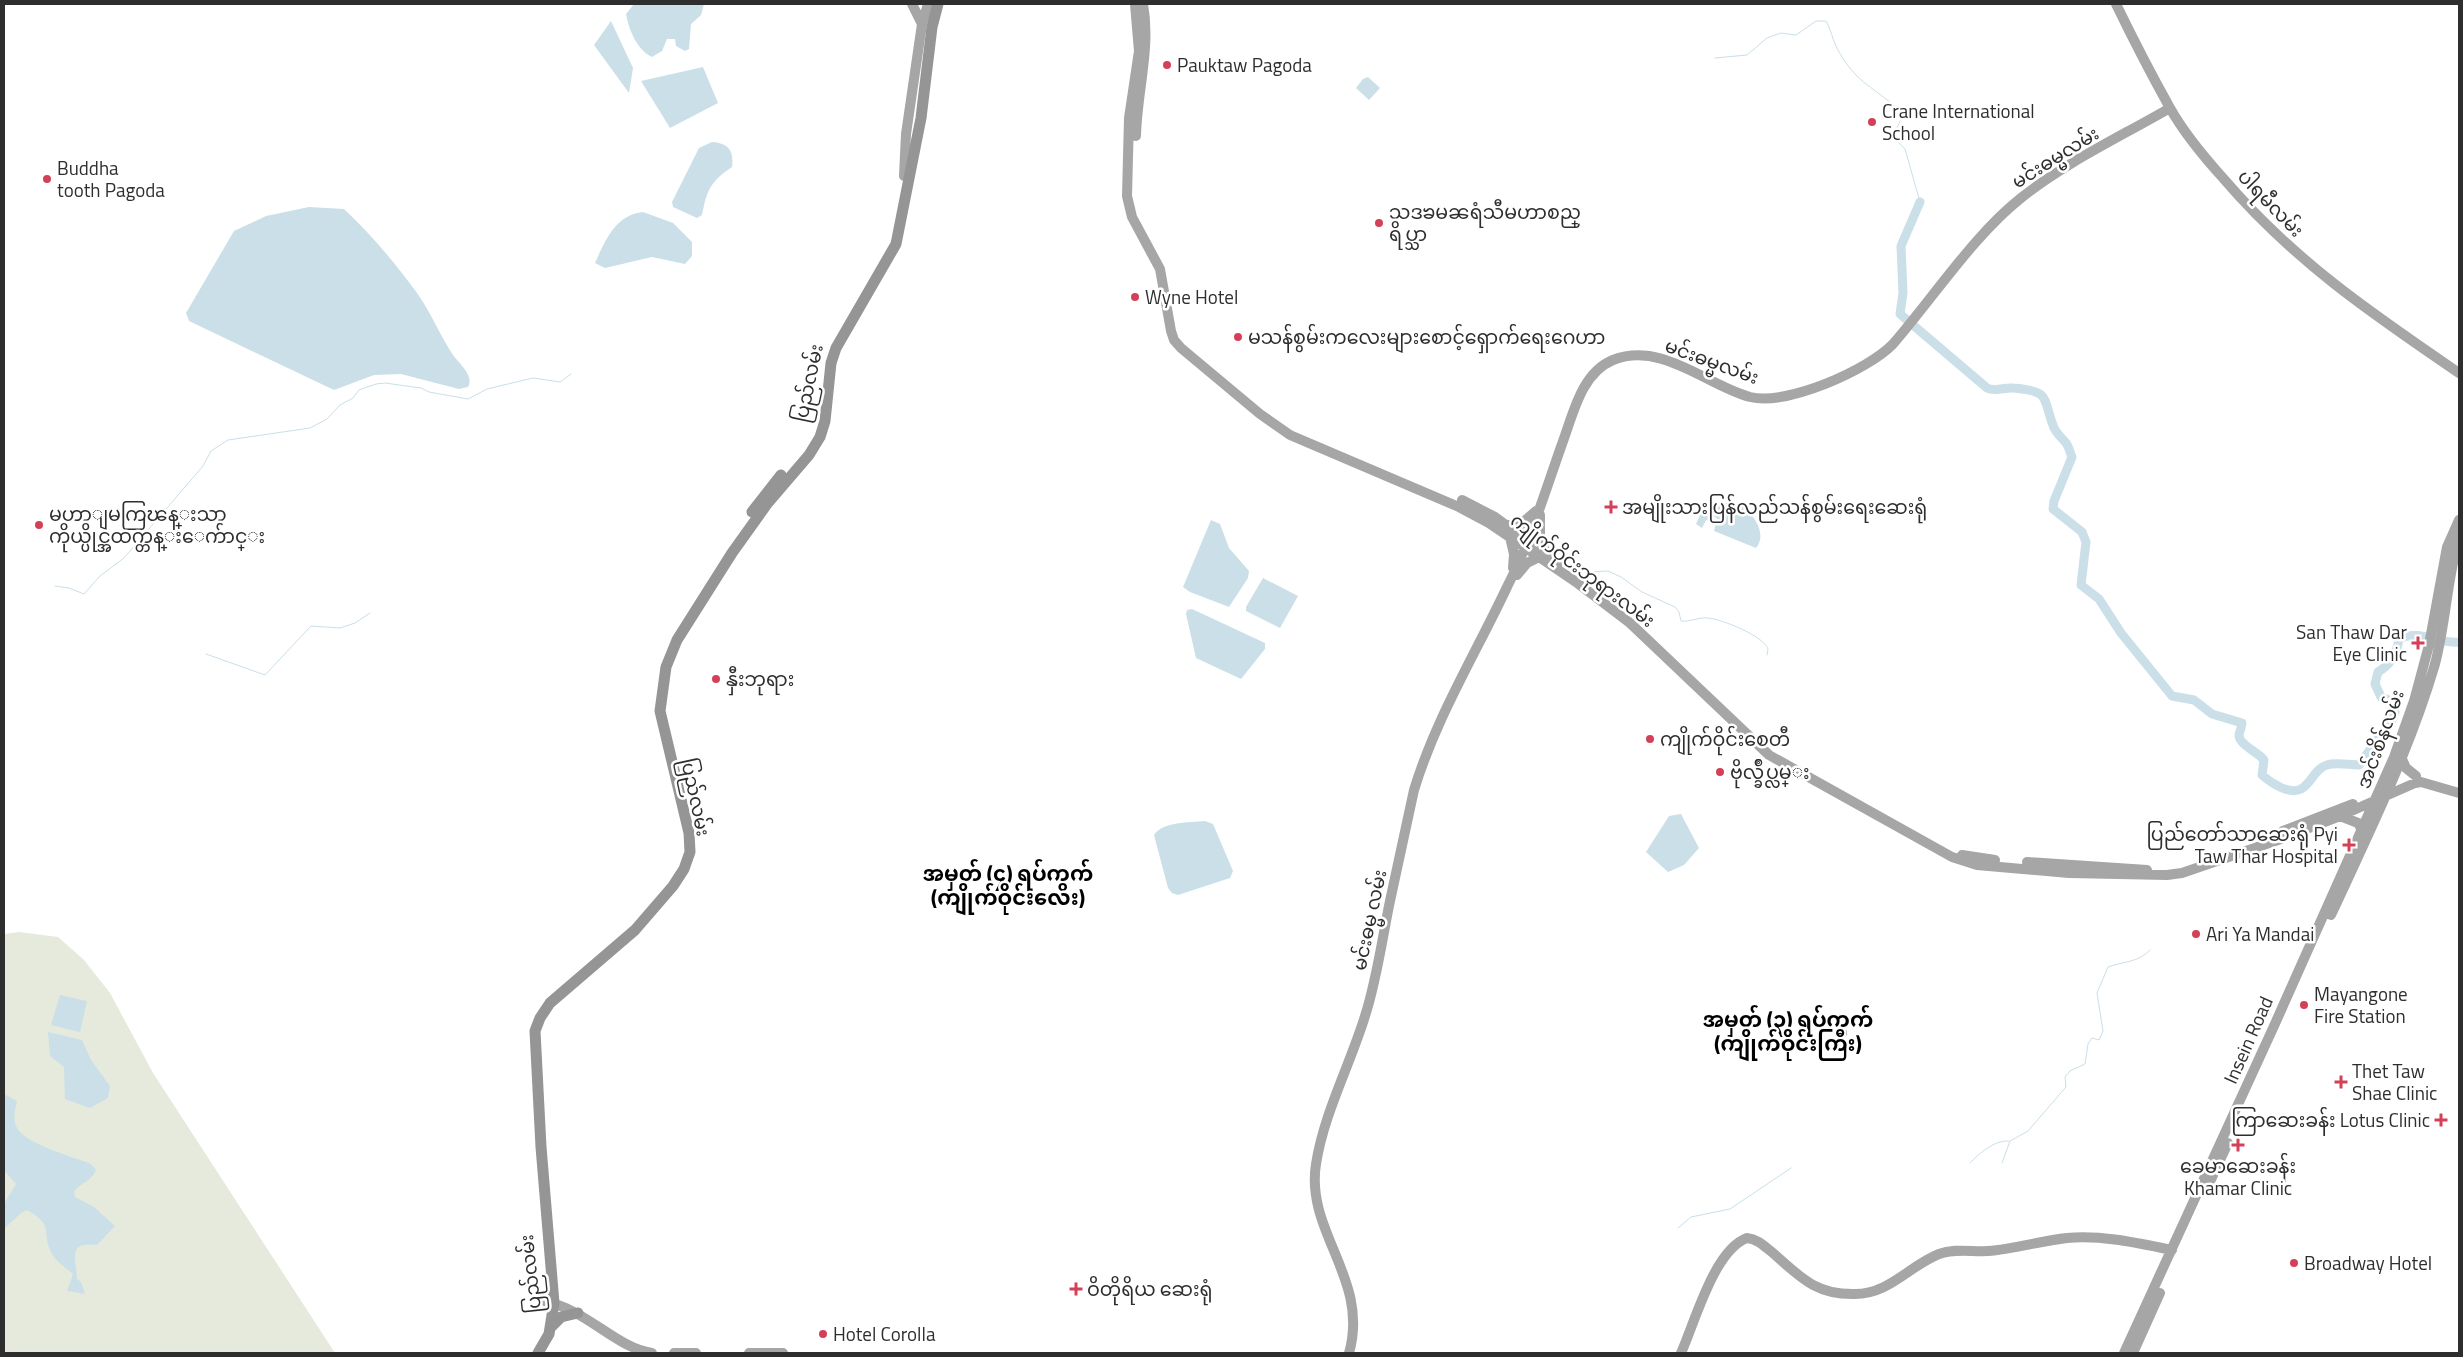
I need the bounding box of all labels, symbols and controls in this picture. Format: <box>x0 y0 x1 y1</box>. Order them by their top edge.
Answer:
place label: Pauktaw Pagoda <box>1177 50 1312 79</box>
marker: Pauktaw Pagoda <box>1161 59 1173 71</box>
place label: Crane International School <box>1882 96 2035 147</box>
marker: Crane International School <box>1866 116 1878 128</box>
street label: မင်းဓမ္မလမ်း <box>2005 118 2105 197</box>
place label: Buddha tooth Pagoda <box>57 153 165 204</box>
street label: ပါရမီလမ်း <box>2230 162 2311 245</box>
marker: Buddha tooth Pagoda <box>41 173 53 185</box>
place label: သဒၶမၼရံသီမဟာစည္ ရိပ္သာ <box>1389 197 1581 250</box>
marker: သဒၶမၼရံသီမဟာစည္ ရိပ္သာ <box>1373 217 1385 229</box>
place label: Wyne Hotel <box>1145 282 1238 311</box>
marker: Wyne Hotel <box>1129 291 1141 303</box>
place label: မသန်စွမ်းကလေးများစောင့်ရှောက်ရေးဂေဟာ <box>1248 322 1605 354</box>
street label: မင်းဓမ္မလမ်း <box>1660 330 1763 393</box>
marker: မသန်စွမ်းကလေးများစောင့်ရှောက်ရေးဂေဟာ <box>1232 331 1244 343</box>
street label: ပြည်လမ်း <box>785 341 832 425</box>
place label: အမျိုးသားပြန်လည်သန်စွမ်းရေးဆေးရုံ <box>1622 492 1927 524</box>
place label: မဟာျမကြၽန္းသာ ကိုယ္ပိုင္အထက္တန္းေက်ာင္း <box>49 499 265 553</box>
marker: အမျိုးသားပြန်လည်သန်စွမ်းရေးဆေးရုံ <box>1604 500 1618 514</box>
street label: ကျိုက်ဝိုင်းဘုရားလမ်း <box>1503 505 1662 636</box>
marker: မဟာျမကြၽန္းသာ ကိုယ္ပိုင္အထက္တန္းေက်ာင္း <box>33 519 45 531</box>
place label: San Thaw Dar Eye Clinic <box>2296 617 2407 668</box>
marker: San Thaw Dar Eye Clinic <box>2411 636 2425 650</box>
place label: နှီးဘုရား <box>726 664 794 696</box>
marker: နှီးဘုရား <box>710 673 722 685</box>
street label: အင်းစိန်လမ်း <box>2348 685 2413 793</box>
place label: ကျိုက်ဝိုင်းစေတီ <box>1660 724 1790 756</box>
marker: ကျိုက်ဝိုင်းစေတီ <box>1644 733 1656 745</box>
street label: ပြည်လမ်း <box>672 755 719 839</box>
place label: ဗိုလ္ခ်ဳပ္လမ္း <box>1730 757 1810 789</box>
marker: ဗိုလ္ခ်ဳပ္လမ္း <box>1714 766 1726 778</box>
place label: ပြည်တော်သာဆေးရုံ Pyi Taw Thar Hospital <box>2147 819 2338 870</box>
marker: ပြည်တော်သာဆေးရုံ Pyi Taw Thar Hospital <box>2342 838 2356 852</box>
district label: အမှတ် (၄) ရပ်ကွက် (ကျိုက်ဝိုင်းလေး) <box>923 857 1093 916</box>
street label: မင်းဓမ္မ လမ်း <box>1344 867 1396 974</box>
place label: Ari Ya Mandai <box>2206 919 2314 948</box>
marker: Ari Ya Mandai <box>2190 928 2202 940</box>
place label: Mayangone Fire Station <box>2314 979 2408 1030</box>
street label: Insein Road <box>2215 991 2280 1088</box>
marker: Mayangone Fire Station <box>2298 999 2310 1011</box>
district label: အမှတ် (၃) ရပ်ကွက် (ကျိုက်ဝိုင်းကြီး) <box>1703 1003 1873 1062</box>
place label: Thet Taw Shae Clinic <box>2352 1056 2437 1107</box>
marker: Thet Taw Shae Clinic <box>2334 1075 2348 1089</box>
place label: ကြာဆေးခန်း Lotus Clinic <box>2231 1105 2430 1136</box>
marker: ကြာဆေးခန်း Lotus Clinic <box>2434 1113 2448 1127</box>
marker: ခေမာဆေးခန်း Khamar Clinic <box>2231 1138 2245 1152</box>
place label: ခေမာဆေးခန်း Khamar Clinic <box>2180 1151 2296 1202</box>
street label: ပြည်လမ်း <box>511 1233 550 1315</box>
place label: Broadway Hotel <box>2304 1248 2432 1277</box>
marker: Broadway Hotel <box>2288 1257 2300 1269</box>
place label: ဝိတိုရိယ ဆေးရုံ <box>1087 1274 1212 1306</box>
marker: ဝိတိုရိယ ဆေးရုံ <box>1069 1282 1083 1296</box>
place label: Hotel Corolla <box>833 1319 936 1348</box>
marker: Hotel Corolla <box>817 1328 829 1340</box>

